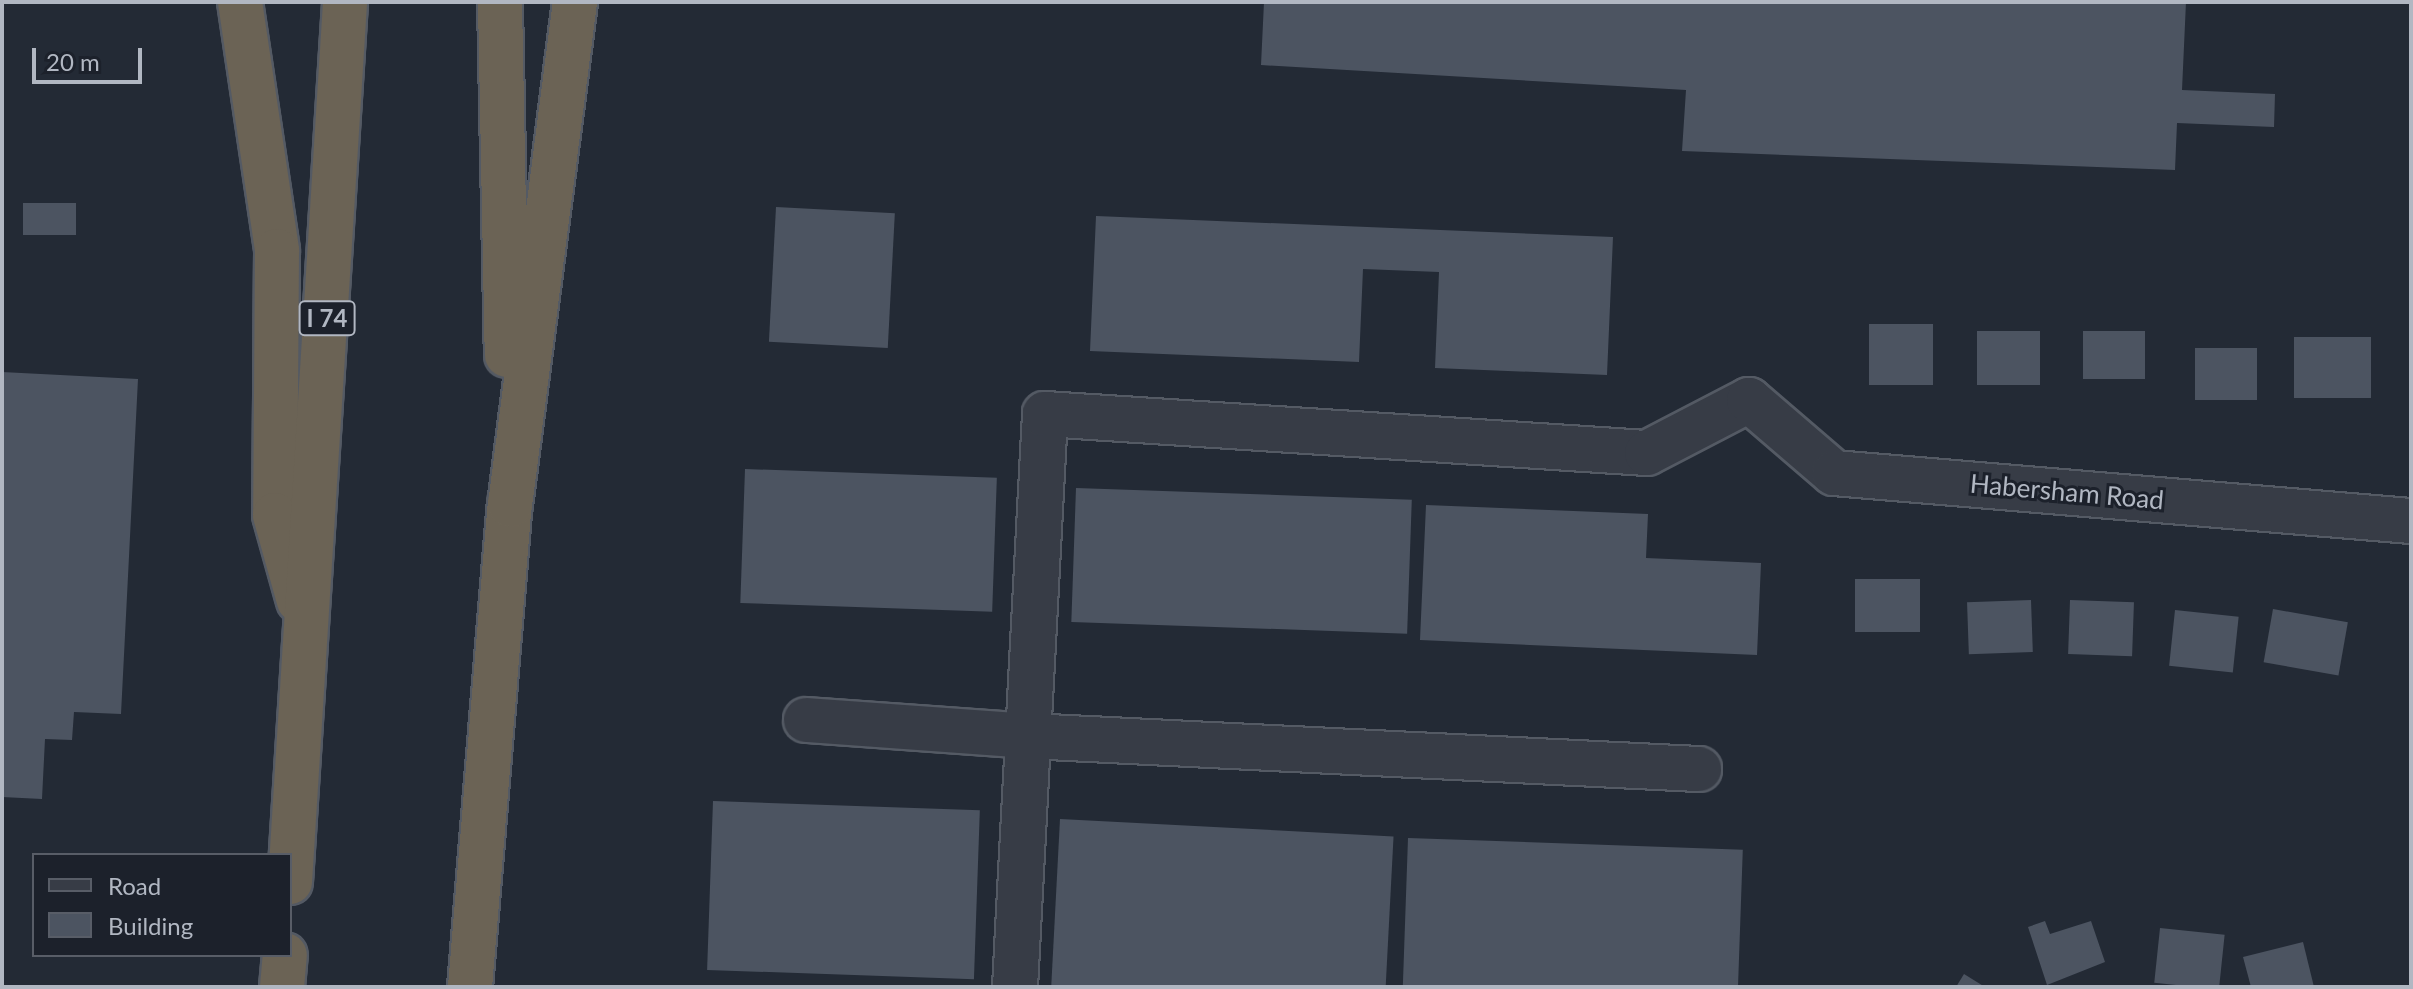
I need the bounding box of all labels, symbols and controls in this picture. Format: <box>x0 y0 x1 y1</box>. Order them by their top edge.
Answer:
scale bar <box>36 32 146 82</box>
text: 20 m <box>46 47 100 76</box>
road number: I 74 <box>297 298 357 338</box>
street label: Habersham Road <box>1969 468 2165 516</box>
legend <box>32 853 292 957</box>
text: Road <box>108 871 161 900</box>
text: Building <box>108 911 193 940</box>

